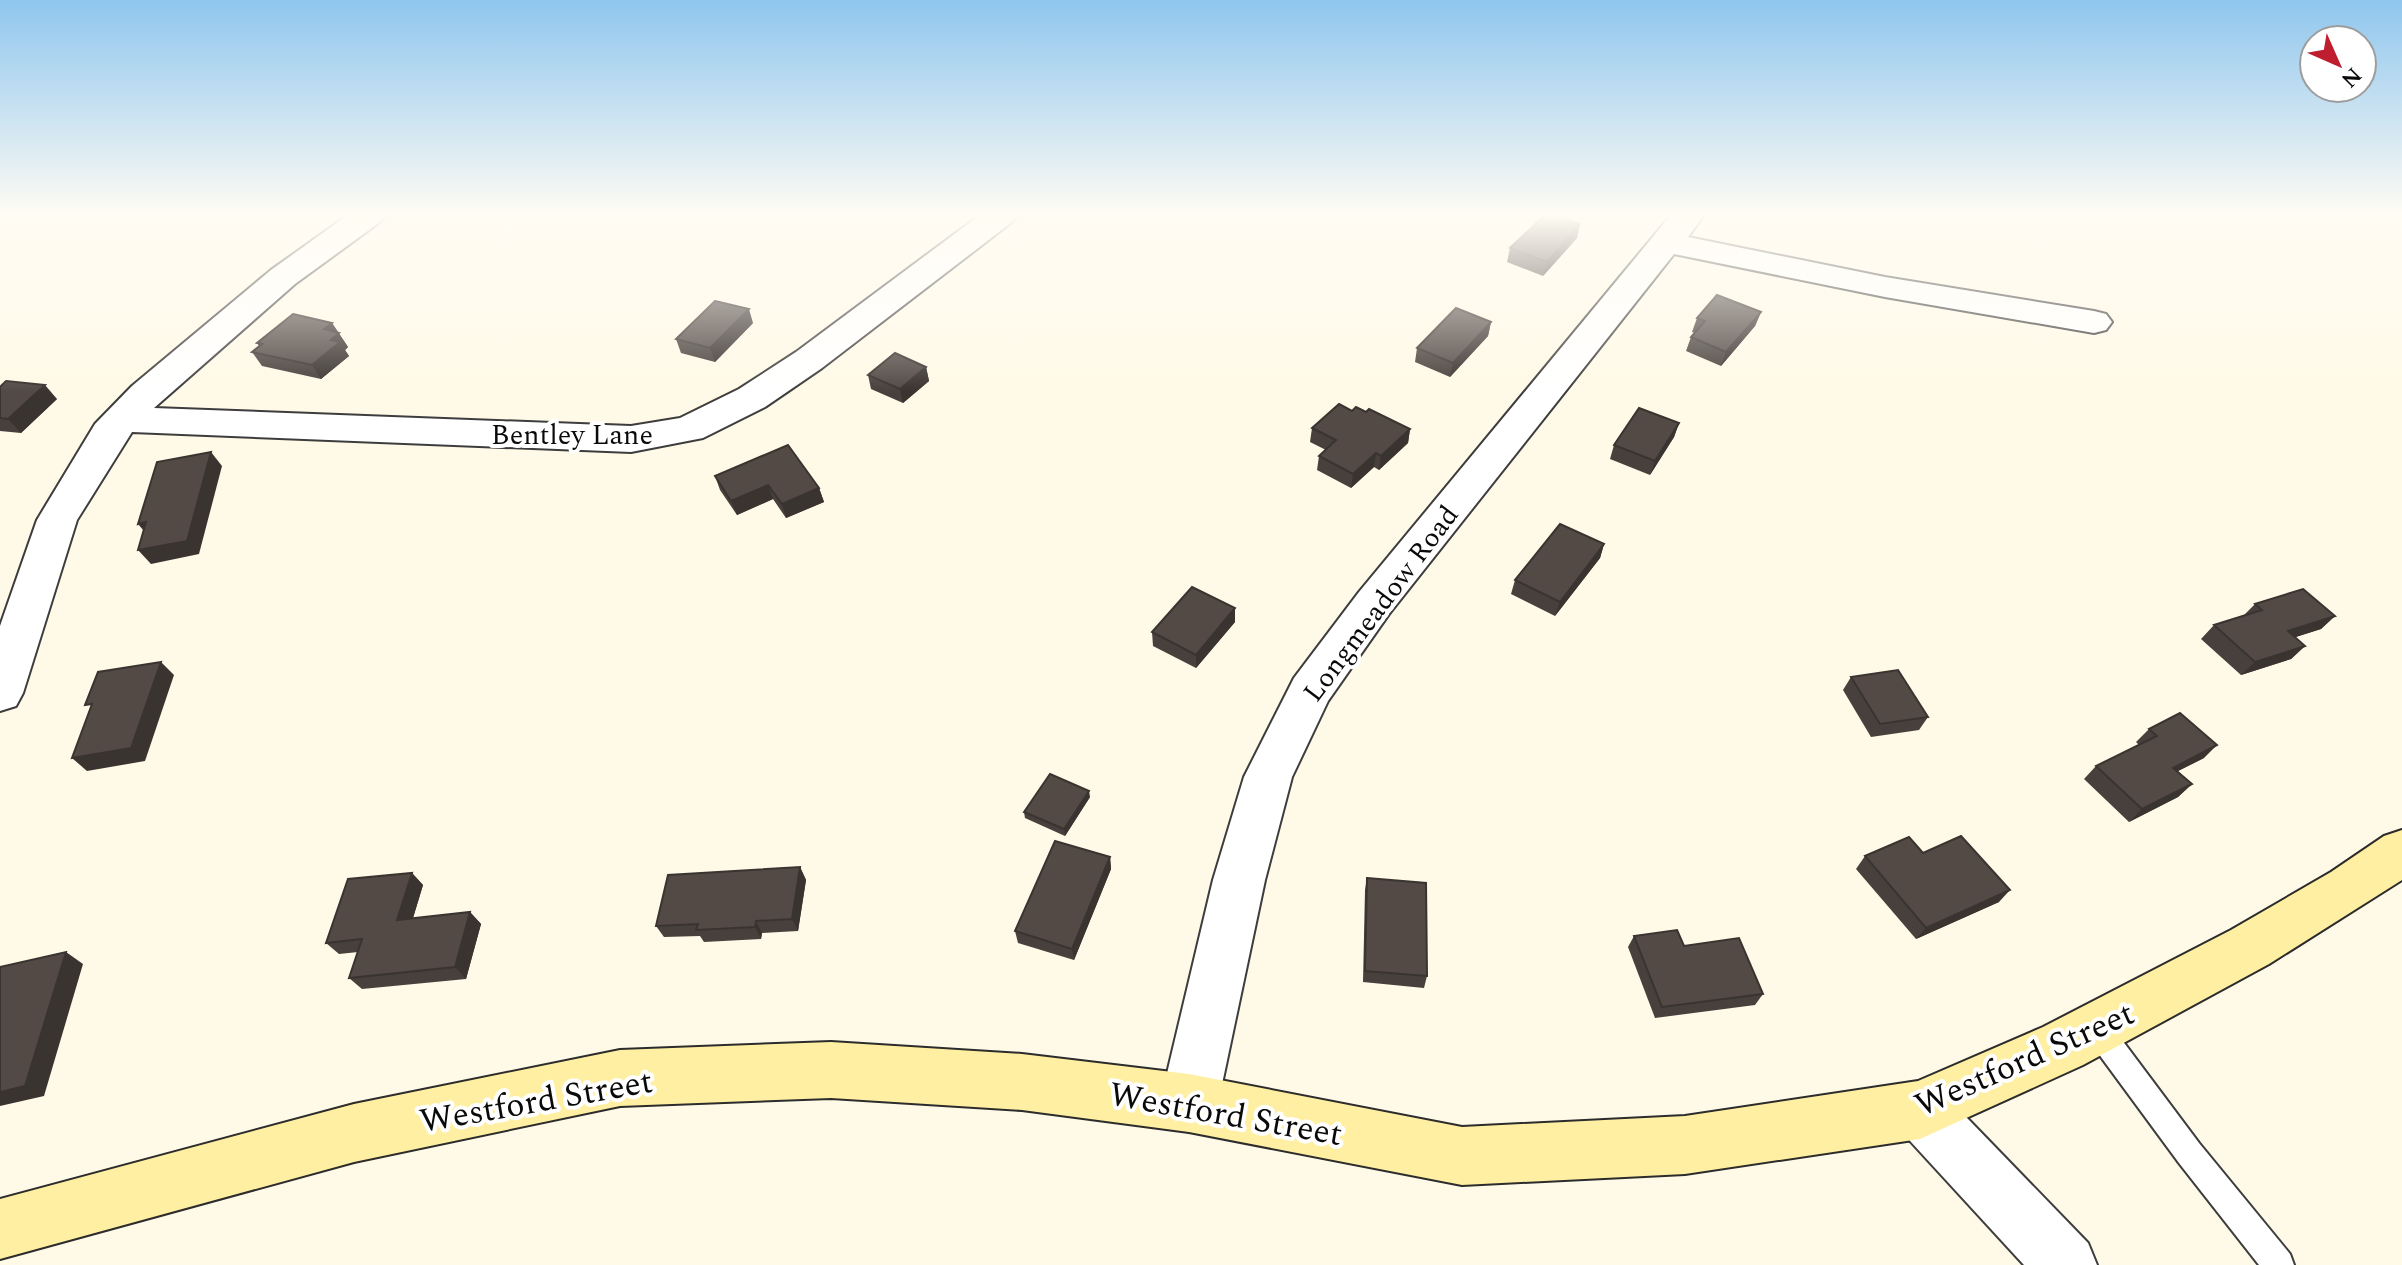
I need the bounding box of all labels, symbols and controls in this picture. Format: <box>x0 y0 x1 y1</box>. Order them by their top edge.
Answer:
north arrow <box>2298 24 2378 104</box>
text: N <box>2333 59 2369 95</box>
street label: Bentley Lane <box>491 414 653 457</box>
street label: Longmeadow Road <box>1293 496 1470 712</box>
street label: Westford Street <box>1907 988 2143 1132</box>
street label: Westford Street <box>416 1056 657 1148</box>
street label: Westford Street <box>1105 1069 1346 1161</box>

